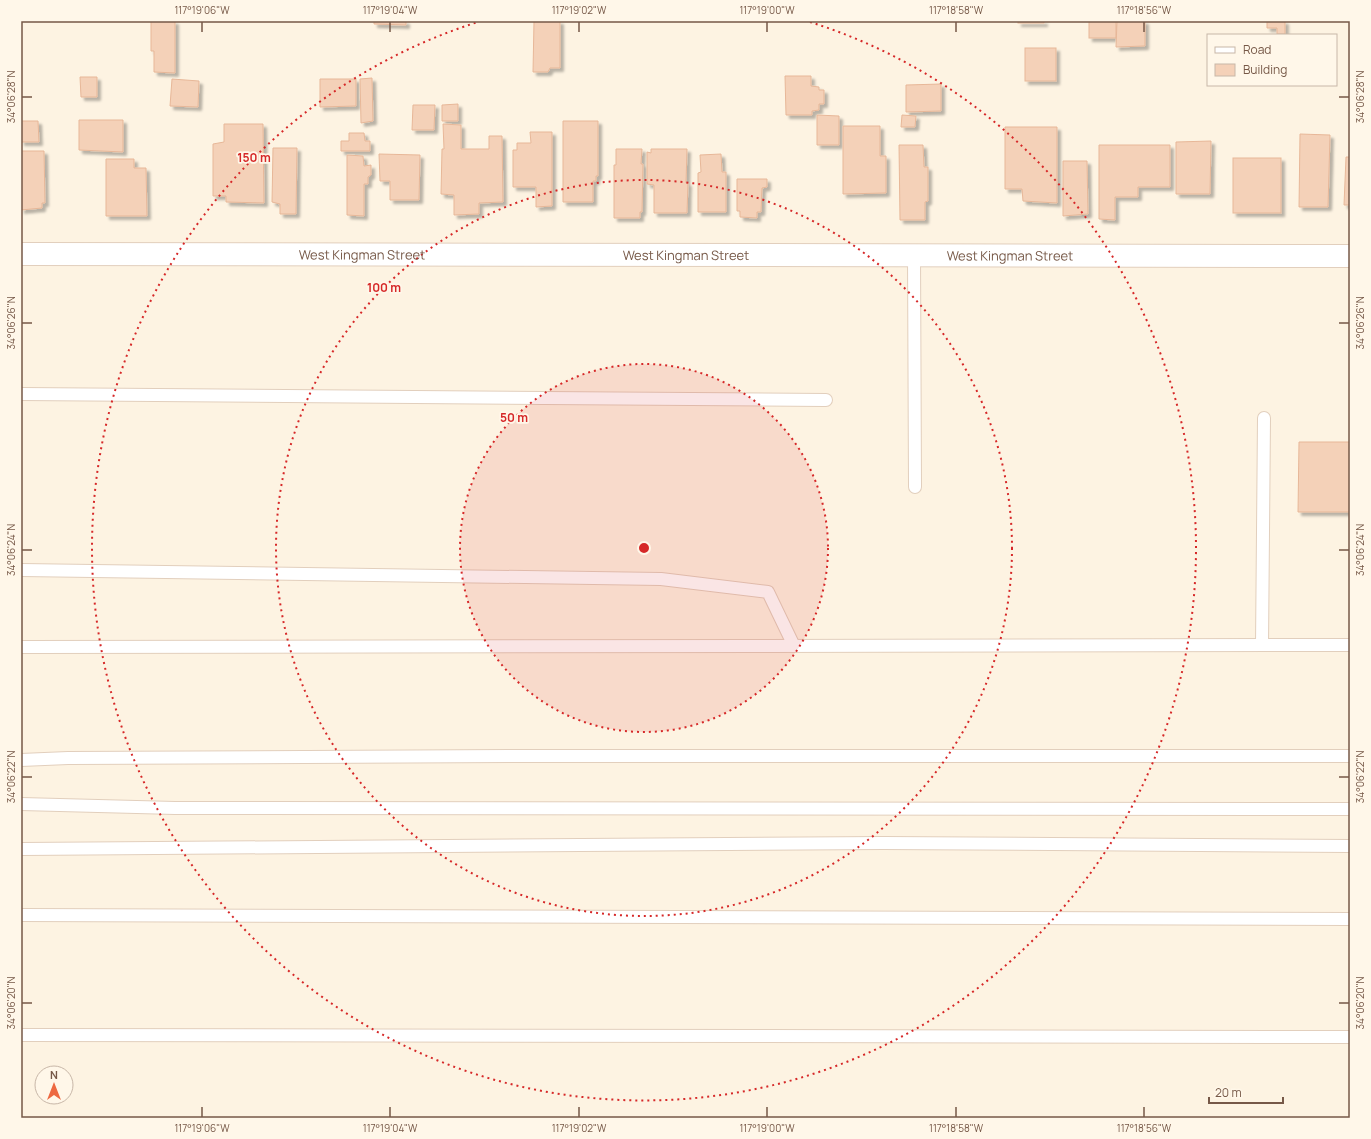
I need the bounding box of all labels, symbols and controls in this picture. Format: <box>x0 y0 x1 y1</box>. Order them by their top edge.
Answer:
text: 117°19'06"W <box>174 3 230 17</box>
text: 117°19'04"W <box>363 3 418 17</box>
text: 117°19'02"W <box>552 3 607 17</box>
text: 117°19'00"W <box>739 3 795 17</box>
text: 117°18'58"W <box>929 3 984 17</box>
text: 117°18'56"W <box>1117 3 1172 17</box>
legend <box>1207 34 1337 86</box>
text: Road <box>1243 41 1271 58</box>
text: Building <box>1243 61 1287 78</box>
text: 34°06'28"N <box>4 71 18 123</box>
text: 34°06'28"N <box>1353 71 1367 123</box>
text: 150 m <box>237 149 271 166</box>
street label: West Kingman Street <box>299 245 425 264</box>
street label: West Kingman Street <box>623 246 749 264</box>
street label: West Kingman Street <box>947 246 1073 265</box>
text: 100 m <box>367 279 401 296</box>
text: 34°06'26"N <box>4 296 18 350</box>
text: 34°06'26"N <box>1353 296 1367 350</box>
text: 50 m <box>500 409 528 426</box>
text: 34°06'24"N <box>4 524 18 576</box>
text: 34°06'24"N <box>1353 524 1367 576</box>
centre of rings <box>637 541 651 555</box>
text: 34°06'22"N <box>4 751 18 803</box>
text: 34°06'22"N <box>1353 751 1367 803</box>
text: 34°06'20"N <box>4 976 18 1029</box>
text: 34°06'20"N <box>1353 976 1367 1029</box>
north arrow <box>34 1065 74 1105</box>
text: N <box>50 1067 58 1082</box>
scale bar <box>1209 1079 1283 1105</box>
text: 20 m <box>1215 1084 1242 1101</box>
text: 117°19'06"W <box>174 1121 230 1135</box>
text: 117°19'04"W <box>363 1121 418 1135</box>
text: 117°19'02"W <box>552 1121 607 1135</box>
text: 117°19'00"W <box>739 1121 795 1135</box>
text: 117°18'58"W <box>929 1121 984 1135</box>
text: 117°18'56"W <box>1117 1121 1172 1135</box>

